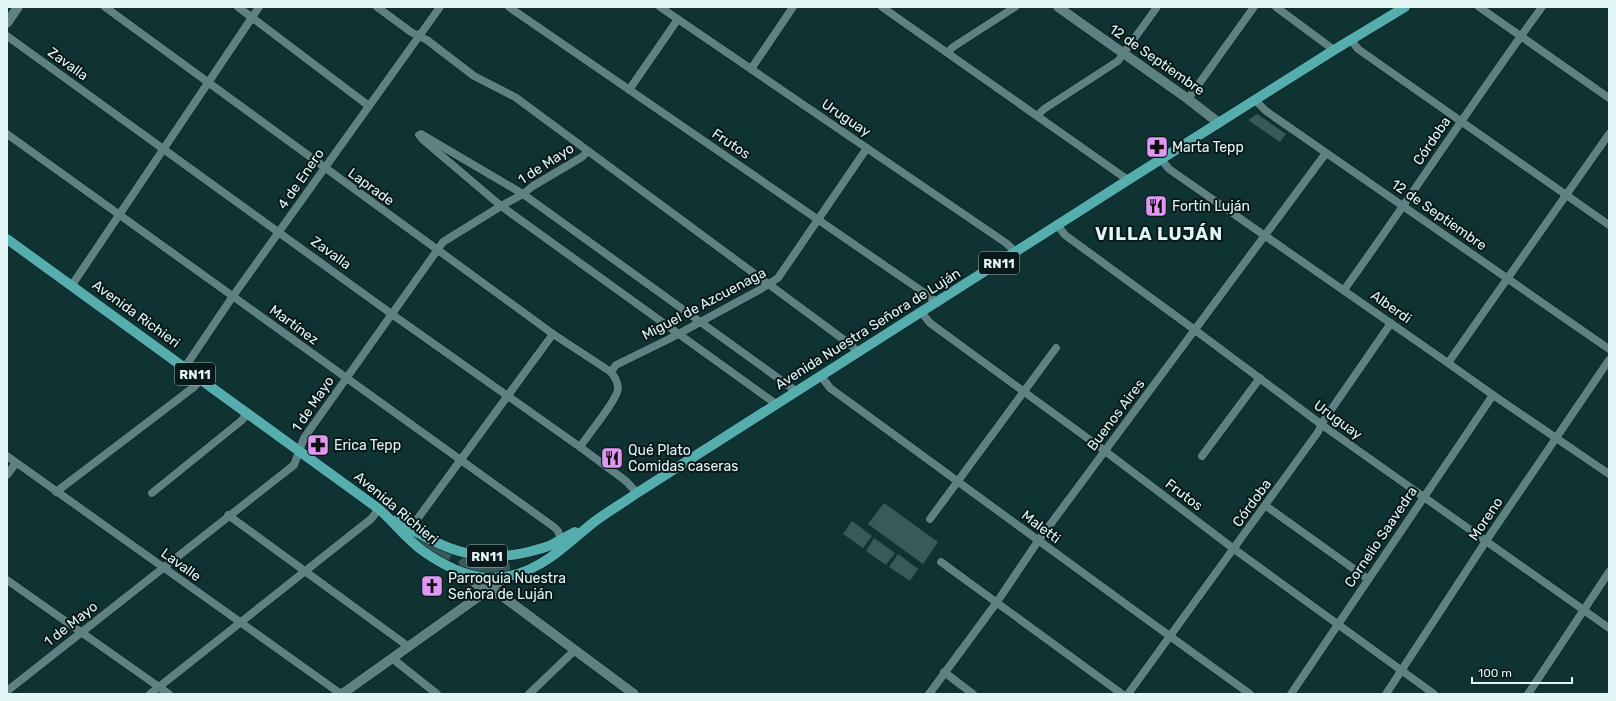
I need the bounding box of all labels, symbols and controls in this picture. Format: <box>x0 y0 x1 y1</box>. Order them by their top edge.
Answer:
street label: 12 de Septiembre <box>1106 21 1208 99</box>
street label: Zavalla <box>45 44 91 84</box>
street label: Uruguay <box>818 95 874 141</box>
street label: Córdoba <box>1410 113 1454 169</box>
street label: Frutos <box>709 125 753 163</box>
pharmacy icon: Marta Tepp <box>1144 134 1170 160</box>
place label: Marta Tepp <box>1172 139 1244 156</box>
street label: 1 de Mayo <box>515 140 577 188</box>
street label: 4 de Enero <box>274 146 328 212</box>
street label: Laprade <box>345 165 398 210</box>
street label: 12 de Septiembre <box>1388 176 1490 254</box>
restaurant icon: Fortín Luján <box>1143 193 1169 219</box>
place label: Fortín Luján <box>1172 198 1250 215</box>
district label: VILLA LUJÁN <box>1095 223 1223 245</box>
street label: Zavalla <box>308 233 354 273</box>
road number: RN11 <box>979 252 1019 274</box>
street label: Miguel de Azcuenaga <box>639 264 769 344</box>
street label: Avenida Nuestra Señora de Luján <box>772 265 964 393</box>
street label: Avenida Richieri <box>89 276 183 352</box>
street label: Alberdi <box>1367 287 1415 327</box>
street label: Martínez <box>266 302 322 348</box>
road number: RN11 <box>175 363 215 385</box>
street label: 1 de Mayo <box>288 373 338 435</box>
street label: Buenos Aires <box>1084 376 1148 454</box>
street label: Uruguay <box>1310 397 1366 443</box>
pharmacy icon: Erica Tepp <box>305 432 331 458</box>
place label: Erica Tepp <box>334 437 401 454</box>
place label: Qué Plato Comidas caseras <box>628 442 738 475</box>
restaurant icon: Qué Plato Comidas caseras <box>599 445 625 471</box>
street label: Avenida Richieri <box>351 468 441 548</box>
street label: Frutos <box>1162 475 1206 515</box>
street label: Córdoba <box>1229 476 1275 530</box>
street label: Cornelio Saavedra <box>1341 483 1421 591</box>
street label: Moreno <box>1465 494 1507 544</box>
street label: Maletti <box>1018 507 1064 547</box>
street label: Lavalle <box>158 545 204 585</box>
road number: RN11 <box>467 545 507 567</box>
place label: Parroquia Nuestra Señora de Luján <box>448 570 566 603</box>
church icon: Parroquia Nuestra Señora de Luján <box>419 573 445 599</box>
street label: 1 de Mayo <box>41 598 101 650</box>
scale bar <box>1472 659 1572 685</box>
text: 100 m <box>1478 666 1512 680</box>

